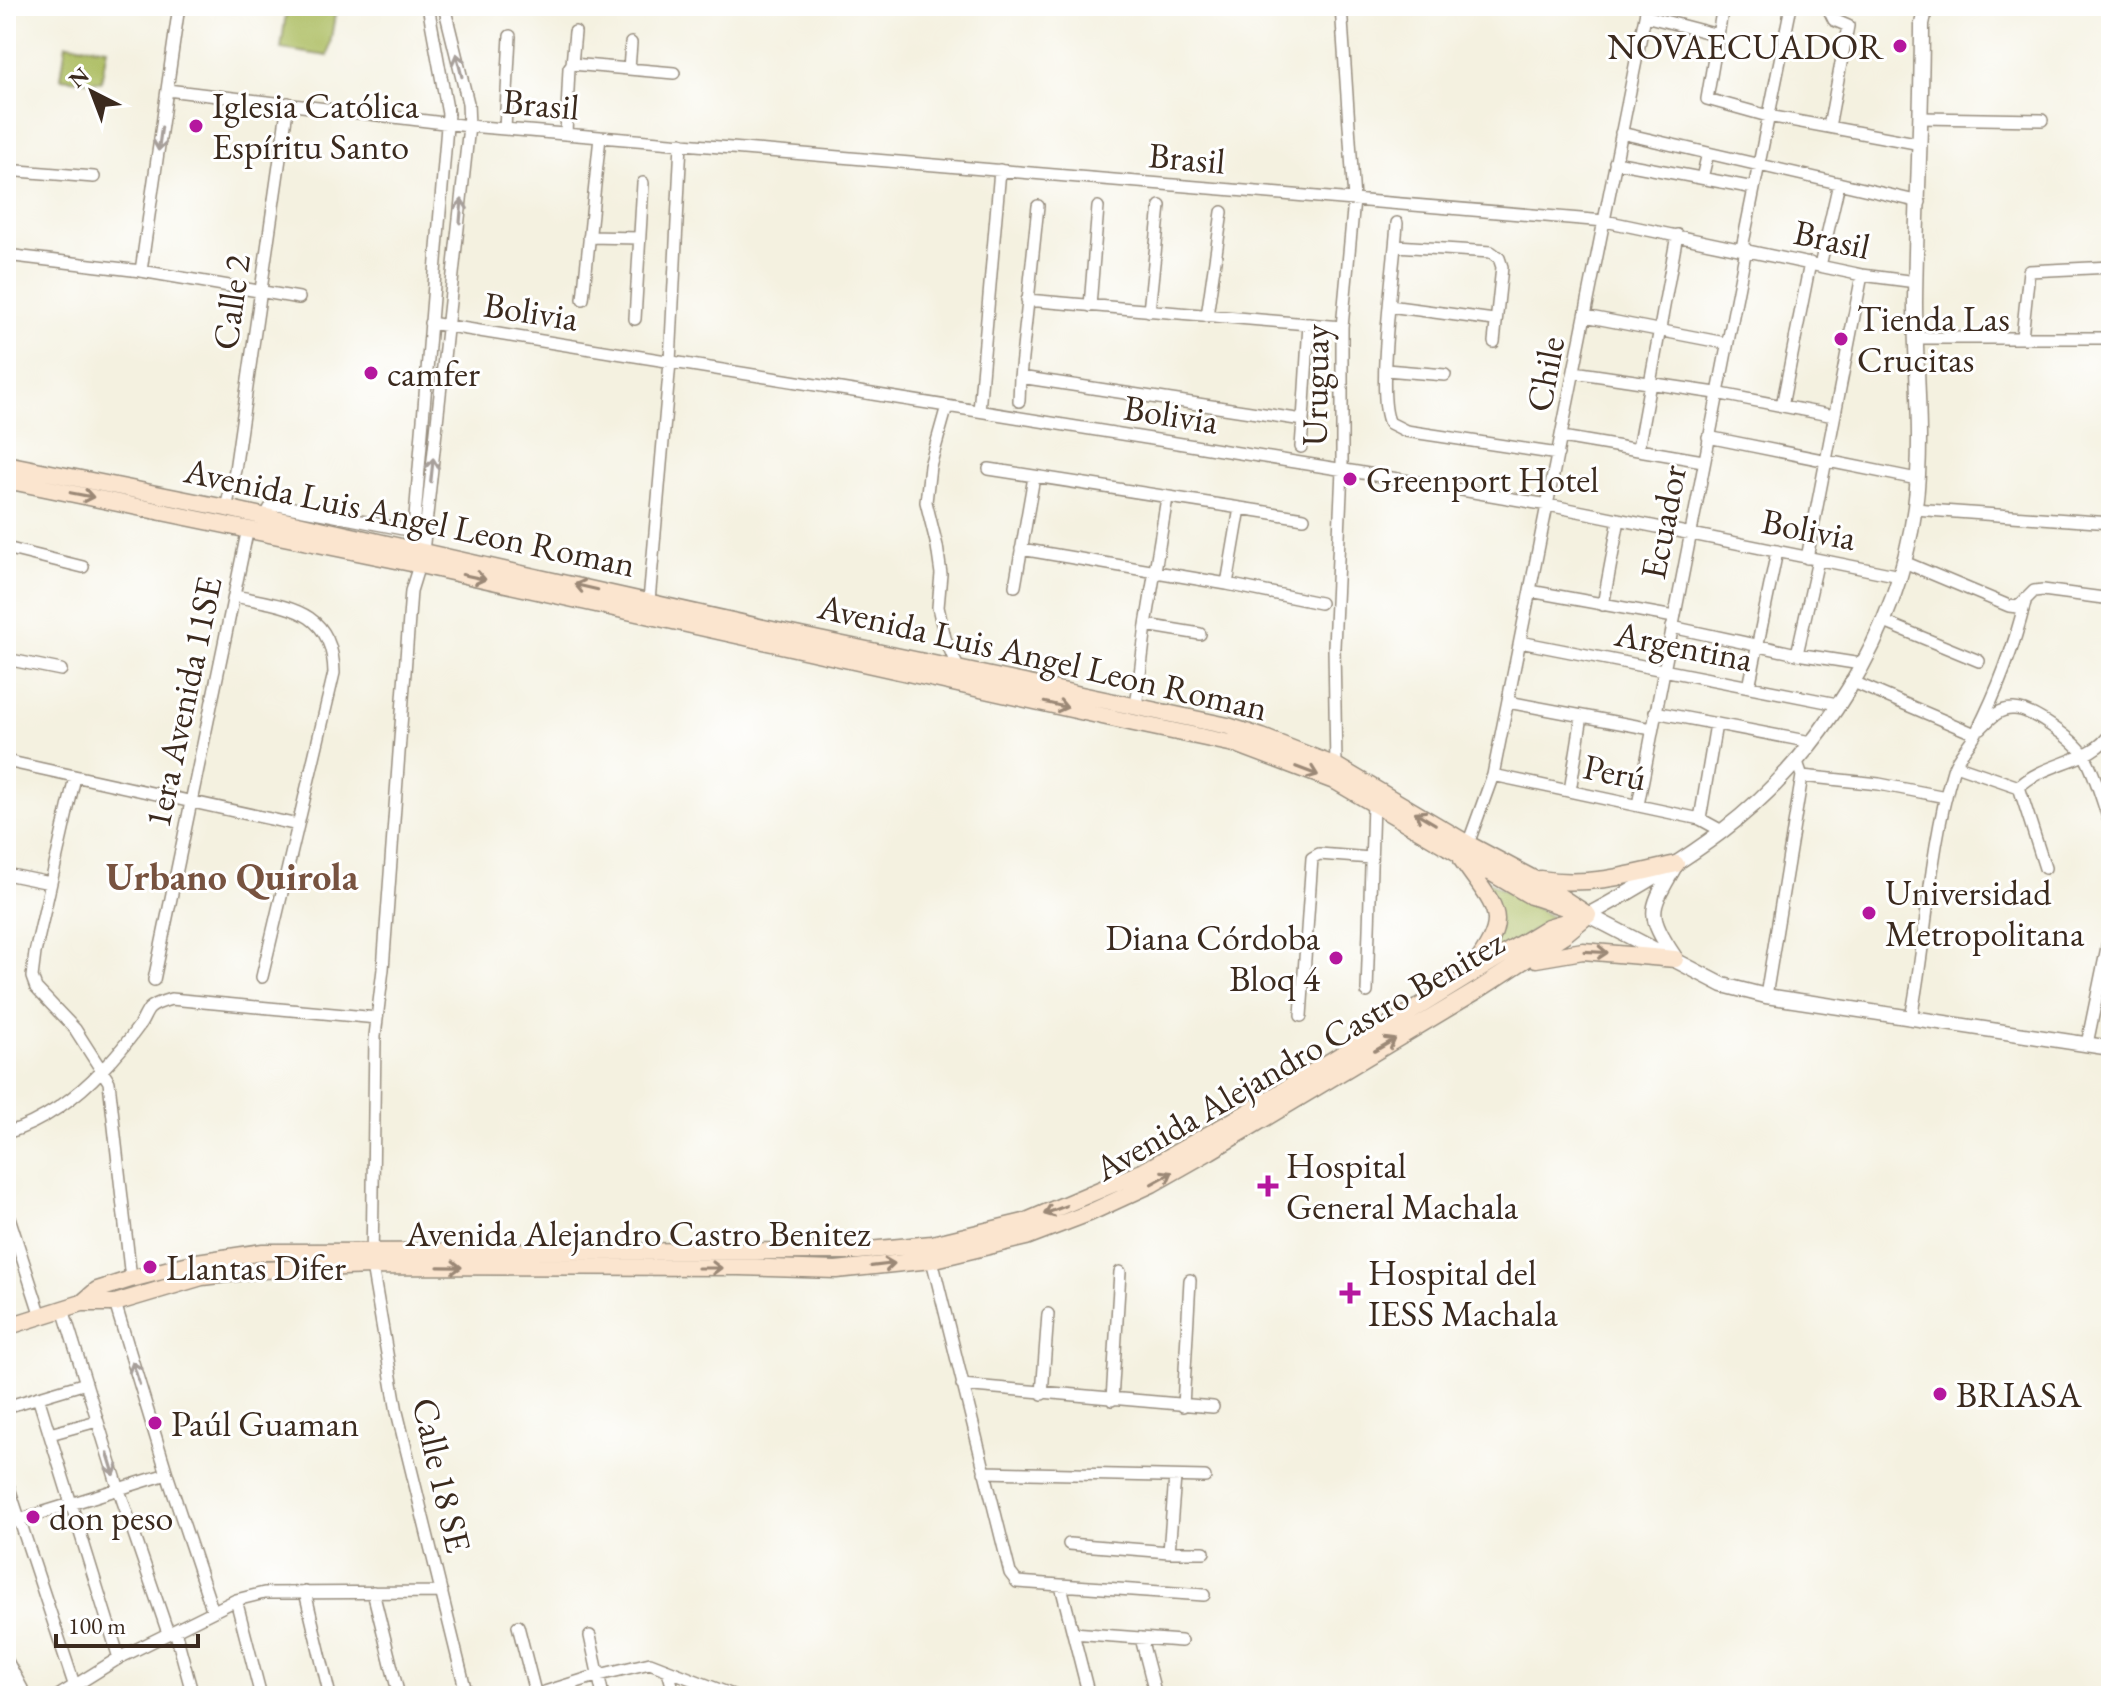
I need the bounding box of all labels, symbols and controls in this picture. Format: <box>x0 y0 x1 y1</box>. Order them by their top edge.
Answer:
place label: NOVAECUADOR <box>1607 23 1884 70</box>
marker: NOVAECUADOR <box>1891 37 1909 55</box>
north arrow <box>52 52 132 132</box>
one-way arrow <box>451 53 466 79</box>
text: N <box>63 61 95 94</box>
street label: Brasil <box>501 77 581 131</box>
place label: Iglesia Católica Espíritu Santo <box>212 82 420 170</box>
marker: Iglesia Católica Espíritu Santo <box>187 117 205 135</box>
one-way arrow <box>152 126 167 151</box>
street label: Brasil <box>1147 131 1227 185</box>
one-way arrow <box>453 198 468 225</box>
street label: Brasil <box>1790 208 1874 270</box>
street label: Calle 2 <box>201 251 261 353</box>
street label: Bolivia <box>480 280 582 342</box>
place label: Tienda Las Crucitas <box>1857 295 2010 383</box>
street label: Uruguay <box>1290 323 1340 446</box>
marker: Tienda Las Crucitas <box>1832 330 1850 348</box>
street label: Chile <box>1515 332 1575 416</box>
place label: camfer <box>387 350 480 397</box>
marker: camfer <box>362 364 380 382</box>
street label: Bolivia <box>1120 383 1222 445</box>
street label: Avenida Luis Angel Leon Roman <box>179 446 640 588</box>
place label: Greenport Hotel <box>1366 456 1599 503</box>
one-way arrow <box>424 457 439 484</box>
street label: Ecuador <box>1629 461 1697 583</box>
marker: Greenport Hotel <box>1341 470 1359 488</box>
one-way arrow <box>69 488 95 503</box>
street label: Bolivia <box>1758 497 1861 561</box>
one-way arrow <box>461 570 486 585</box>
street label: 1era Avenida 11SE <box>133 572 233 832</box>
one-way arrow <box>573 579 599 594</box>
street label: Avenida Luis Angel Leon Roman <box>813 582 1272 732</box>
street label: Argentina <box>1610 609 1757 682</box>
one-way arrow <box>1043 698 1068 713</box>
street label: Perú <box>1579 742 1651 802</box>
one-way arrow <box>1294 765 1319 779</box>
one-way arrow <box>1414 810 1437 826</box>
district label: Urbano Quirola <box>106 852 359 901</box>
place label: Universidad Metropolitana <box>1885 869 2085 957</box>
marker: Universidad Metropolitana <box>1860 904 1878 922</box>
place label: Diana Córdoba Bloq 4 <box>1105 914 1321 1002</box>
street label: Avenida Alejandro Castro Benitez <box>1085 918 1513 1192</box>
one-way arrow <box>1582 945 1609 960</box>
marker: Diana Córdoba Bloq 4 <box>1327 949 1345 967</box>
one-way arrow <box>1373 1037 1396 1053</box>
place label: Hospital General Machala <box>1286 1142 1519 1230</box>
one-way arrow <box>1149 1170 1173 1185</box>
marker: Hospital General Machala <box>1257 1175 1279 1197</box>
one-way arrow <box>1044 1204 1068 1218</box>
street label: Avenida Alejandro Castro Benitez <box>404 1210 871 1257</box>
place label: Llantas Difer <box>166 1244 346 1291</box>
place label: Hospital del IESS Machala <box>1368 1249 1559 1337</box>
one-way arrow <box>870 1257 896 1272</box>
marker: Llantas Difer <box>141 1258 159 1276</box>
one-way arrow <box>436 1259 463 1274</box>
one-way arrow <box>696 1260 723 1275</box>
marker: Hospital del IESS Machala <box>1339 1282 1361 1304</box>
one-way arrow <box>128 1361 142 1386</box>
place label: BRIASA <box>1956 1371 2083 1418</box>
marker: BRIASA <box>1931 1385 1949 1403</box>
street label: Calle 18 SE <box>401 1393 483 1557</box>
place label: Paúl Guaman <box>171 1400 359 1447</box>
marker: Paúl Guaman <box>146 1414 164 1432</box>
one-way arrow <box>104 1451 119 1476</box>
place label: don peso <box>49 1494 173 1541</box>
marker: don peso <box>24 1508 42 1526</box>
scale bar <box>56 1598 198 1648</box>
text: 100 m <box>68 1610 126 1641</box>

